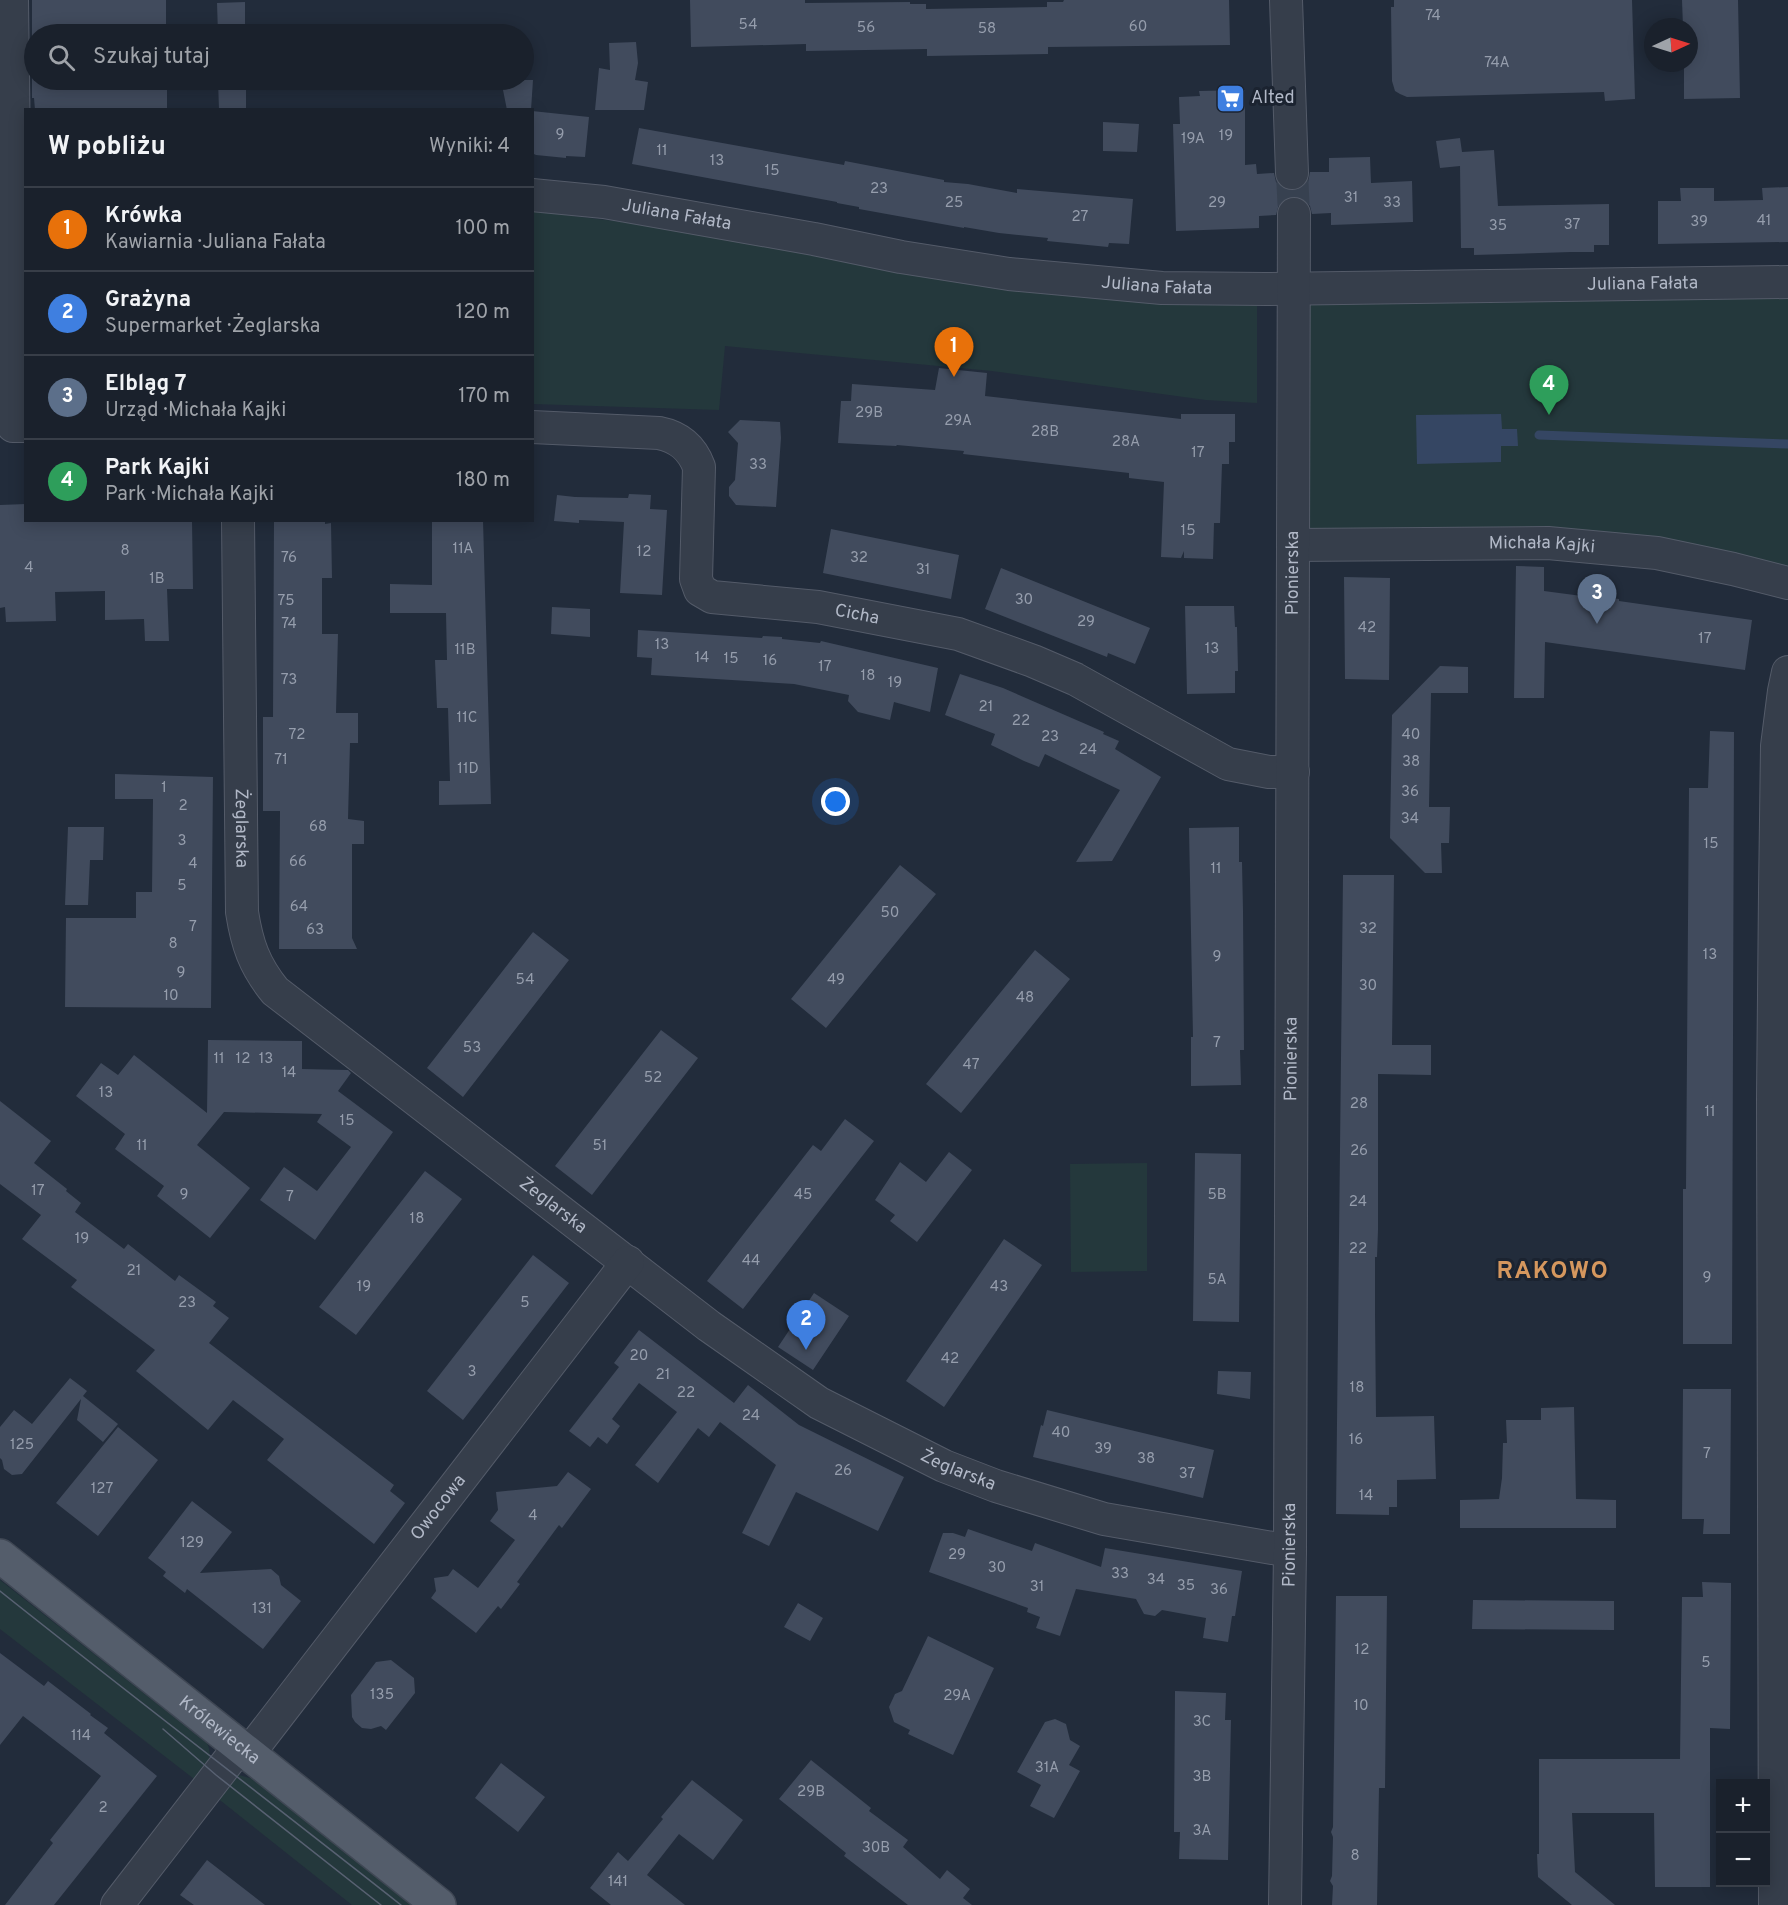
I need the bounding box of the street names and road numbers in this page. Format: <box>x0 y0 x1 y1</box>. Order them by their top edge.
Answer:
street label: Juliana Fałata <box>620 194 733 236</box>
street label: Juliana Fałata <box>1100 271 1212 300</box>
street label: Juliana Fałata <box>1587 272 1698 296</box>
street label: Pionierska <box>1281 531 1305 615</box>
street label: Michała Kajki <box>1489 531 1596 559</box>
street label: Cicha <box>833 599 881 630</box>
street label: Żeglarska <box>229 788 254 868</box>
street label: Pionierska <box>1280 1017 1303 1101</box>
street label: Żeglarska <box>514 1171 592 1239</box>
street label: Żeglarska <box>916 1443 999 1496</box>
street label: Owocowa <box>406 1470 471 1545</box>
street label: Pionierska <box>1278 1503 1302 1587</box>
street label: Królewiecka <box>174 1691 265 1770</box>

